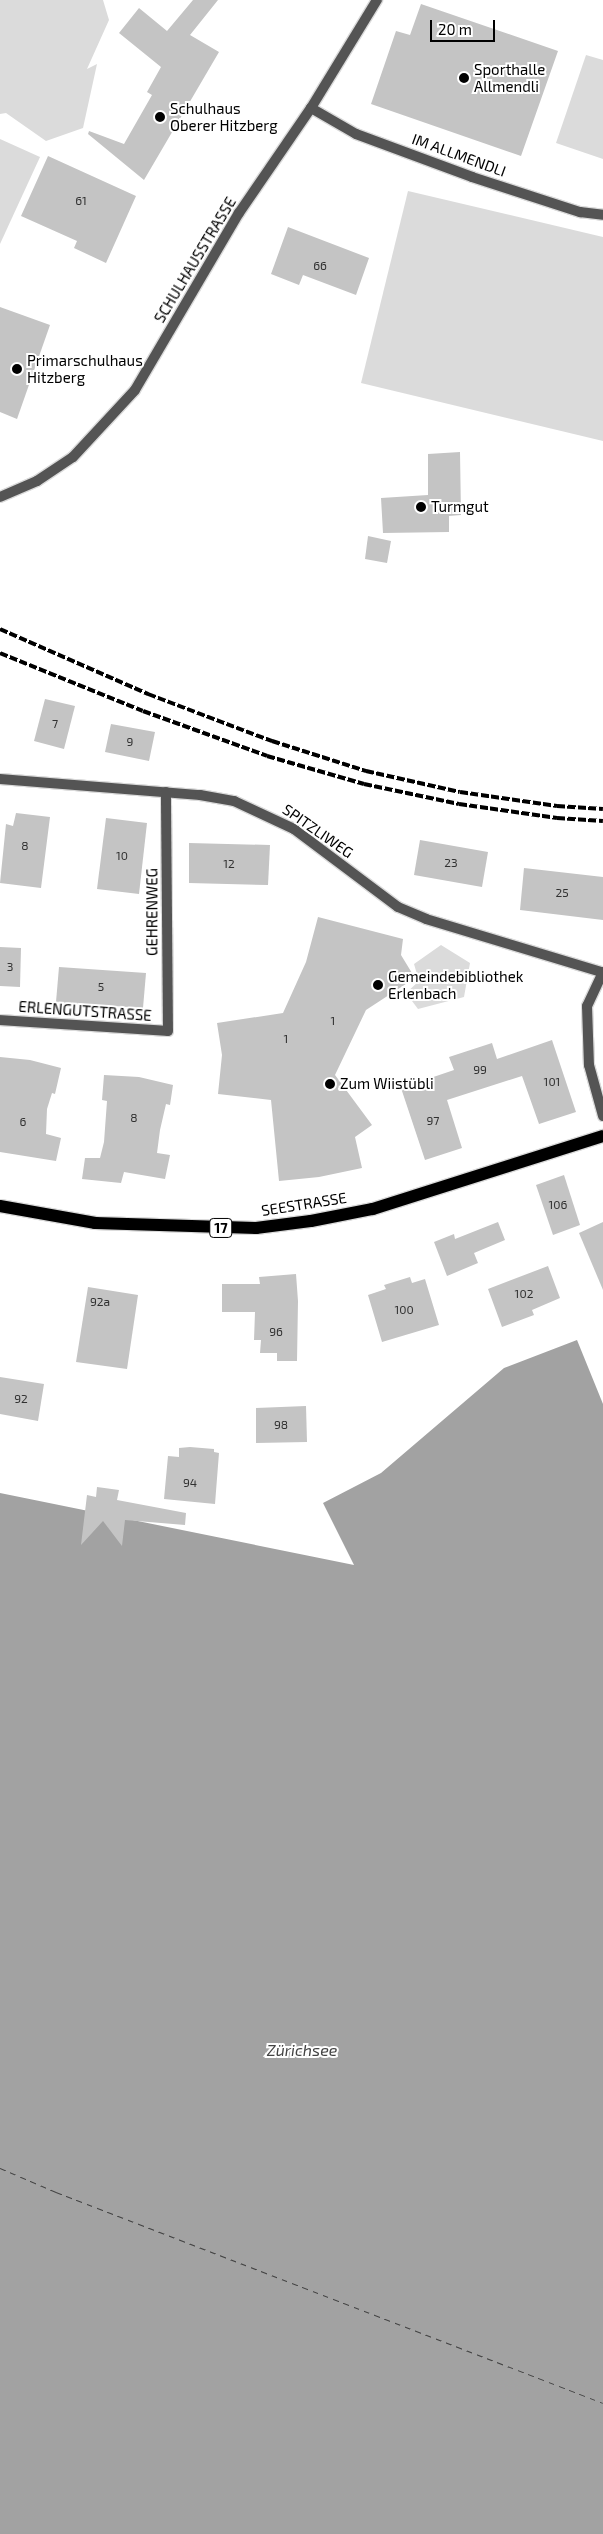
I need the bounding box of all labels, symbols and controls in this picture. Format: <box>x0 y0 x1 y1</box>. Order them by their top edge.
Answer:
scale bar <box>433 10 498 42</box>
text: 20 m <box>438 20 472 38</box>
place label: Sporthalle Allmendli <box>474 60 545 95</box>
marker: Sporthalle Allmendli <box>458 72 470 84</box>
place label: Schulhaus Oberer Hitzberg <box>170 99 278 134</box>
marker: Schulhaus Oberer Hitzberg <box>154 111 166 123</box>
street label: IM ALLMENDLI <box>409 130 509 180</box>
house number: 61 <box>75 194 87 208</box>
street label: SCHULHAUSSTRASSE <box>150 194 240 326</box>
house number: 66 <box>313 259 327 273</box>
place label: Primarschulhaus Hitzberg <box>27 351 143 386</box>
marker: Primarschulhaus Hitzberg <box>11 363 23 375</box>
place label: Turmgut <box>431 498 489 516</box>
marker: Turmgut <box>415 501 427 513</box>
house number: 7 <box>52 717 58 731</box>
house number: 9 <box>127 735 133 749</box>
street label: SPITZLIWEG <box>279 800 357 862</box>
house number: 8 <box>21 839 29 853</box>
house number: 10 <box>116 849 128 863</box>
house number: 23 <box>444 856 458 870</box>
house number: 12 <box>223 857 235 871</box>
street label: GEHRENWEG <box>143 868 161 956</box>
house number: 25 <box>555 886 569 900</box>
house number: 3 <box>7 960 13 974</box>
place label: Gemeindebibliothek Erlenbach <box>388 967 523 1002</box>
marker: Gemeindebibliothek Erlenbach <box>372 979 384 991</box>
house number: 5 <box>98 980 104 994</box>
street label: ERLENGUTSTRASSE <box>18 997 152 1025</box>
house number: 1 <box>331 1014 335 1028</box>
house number: 1 <box>284 1032 288 1046</box>
house number: 99 <box>473 1063 487 1077</box>
place label: Zum Wiistübli <box>340 1075 434 1093</box>
house number: 101 <box>544 1075 560 1089</box>
marker: Zum Wiistübli <box>324 1078 336 1090</box>
house number: 8 <box>130 1111 138 1125</box>
house number: 97 <box>426 1114 440 1128</box>
house number: 6 <box>20 1115 26 1129</box>
street label: SEESTRASSE <box>260 1188 348 1220</box>
house number: 106 <box>549 1198 567 1212</box>
road number: 17 <box>208 1216 234 1240</box>
house number: 102 <box>515 1287 533 1301</box>
house number: 92a <box>90 1295 110 1309</box>
house number: 100 <box>394 1303 414 1317</box>
house number: 96 <box>269 1325 283 1339</box>
house number: 92 <box>14 1392 28 1406</box>
house number: 98 <box>274 1418 288 1432</box>
house number: 94 <box>183 1476 197 1490</box>
water label: Zürichsee <box>267 2040 337 2060</box>

